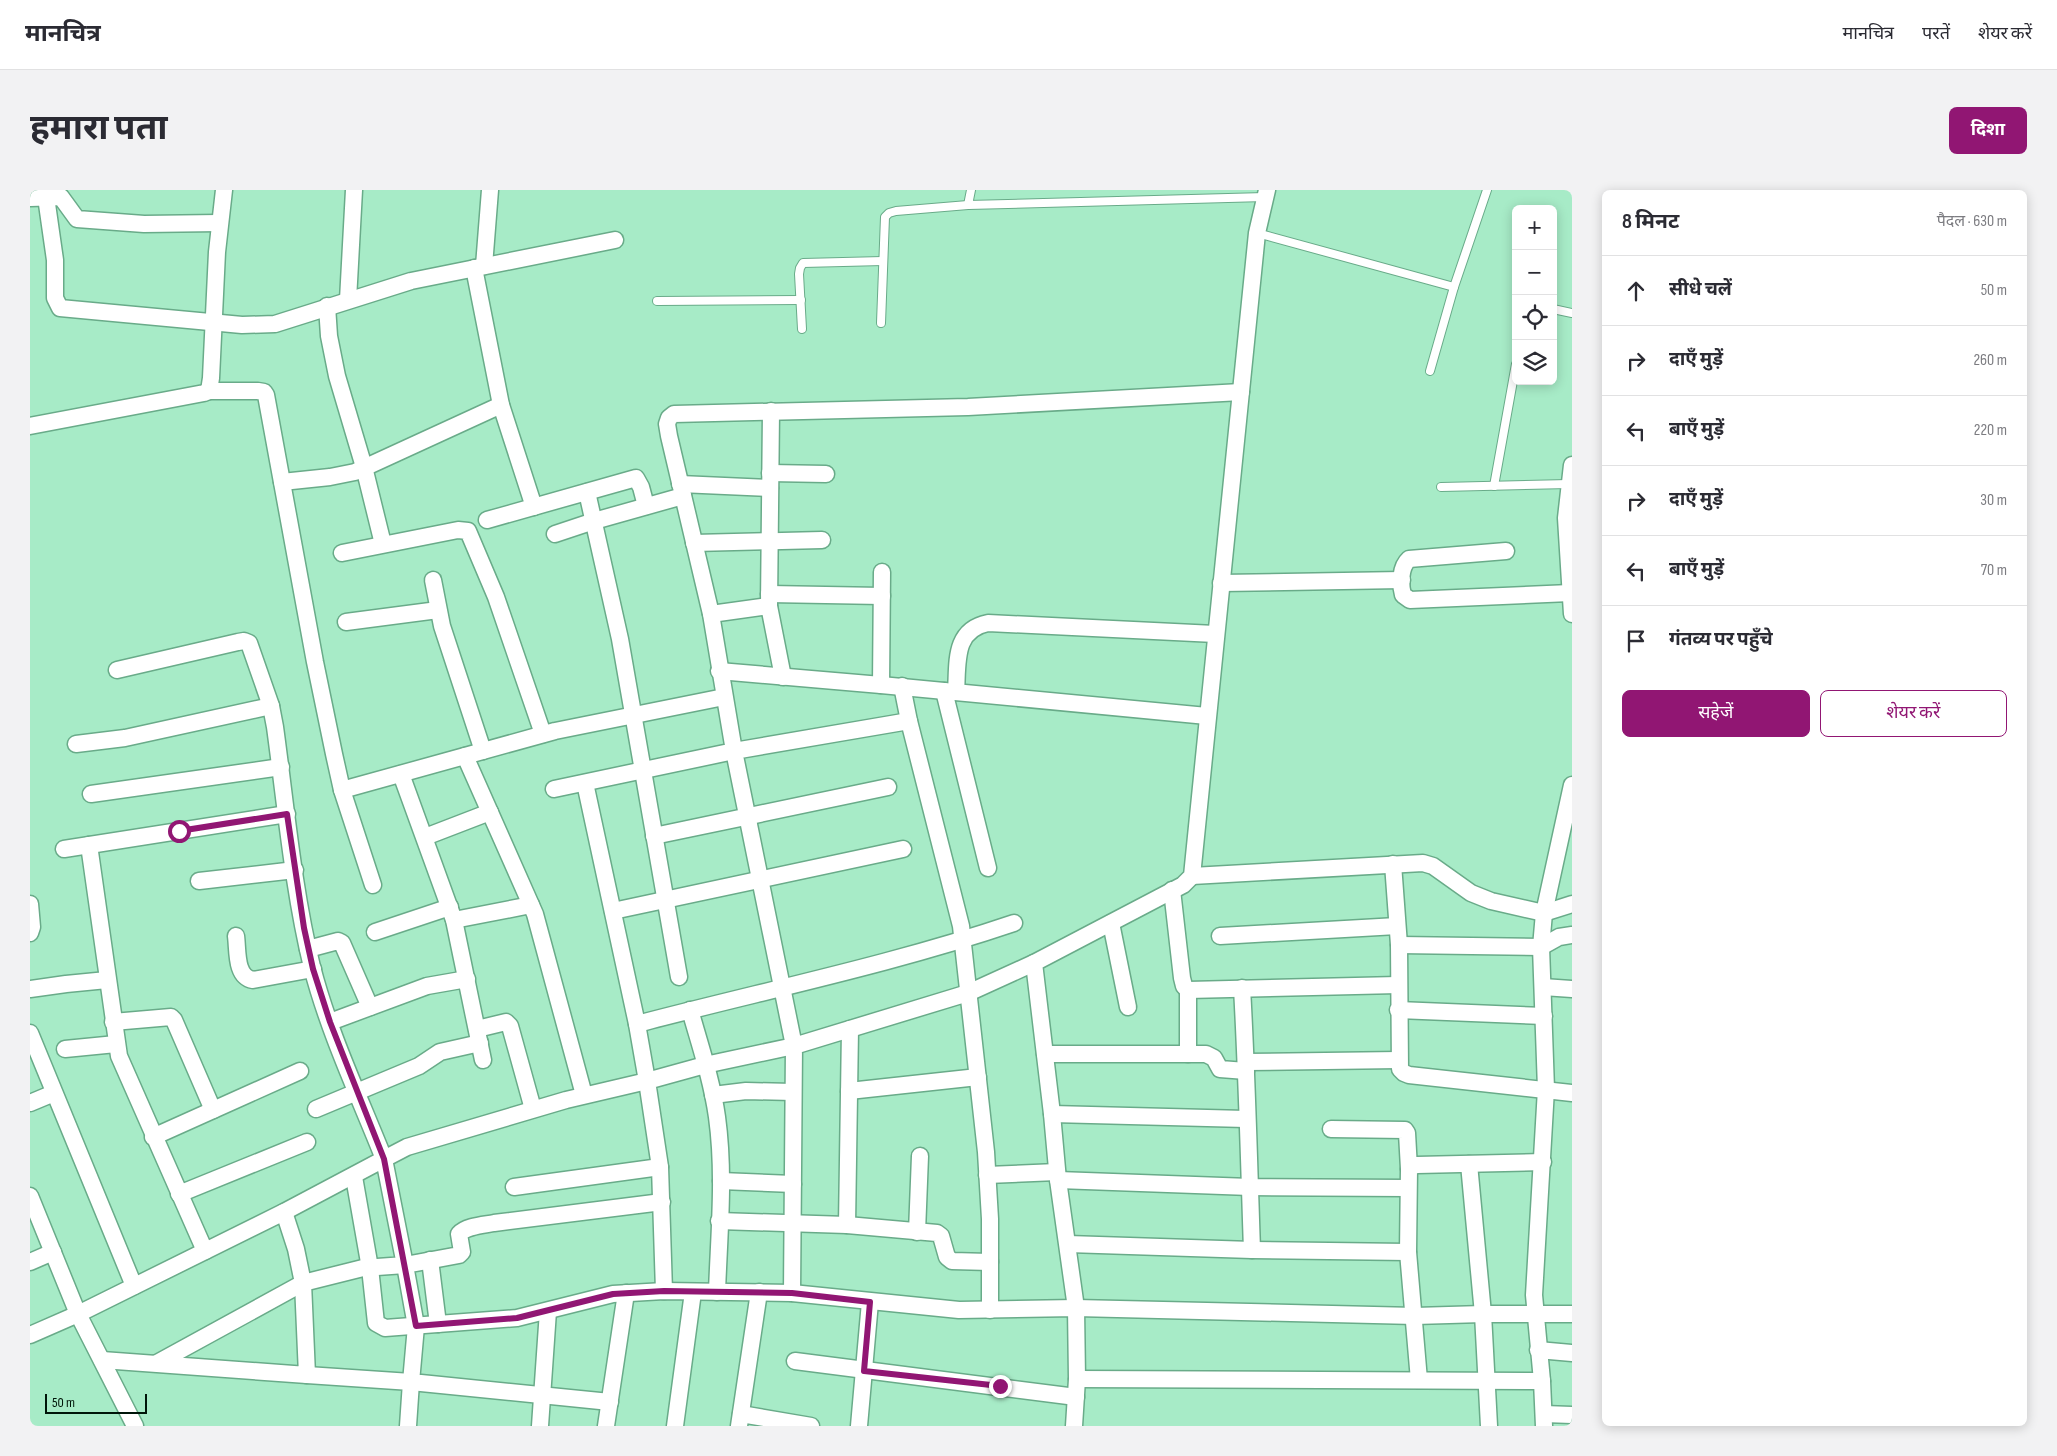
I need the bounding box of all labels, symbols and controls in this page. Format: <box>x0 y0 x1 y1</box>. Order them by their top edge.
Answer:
text: मानचित्र <box>25 19 101 48</box>
text: मानचित्र <box>1843 23 1894 44</box>
text: परतें <box>1922 23 1950 44</box>
text: शेयर करें <box>1978 23 2032 44</box>
text: हमारा पता <box>30 107 168 150</box>
button: दिशा <box>1949 107 2027 154</box>
map controls <box>1512 205 1557 385</box>
button: + <box>1512 205 1557 250</box>
text: 8 मिनट <box>1622 209 1679 234</box>
text: पैदल · 630 m <box>1937 212 2007 231</box>
button: − <box>1512 250 1557 295</box>
icon: ahead <box>1622 277 1650 305</box>
text: सीधे चलें <box>1669 278 1732 301</box>
text: 50 m <box>1981 281 2007 300</box>
button: locate <box>1512 295 1557 340</box>
button: layers <box>1512 340 1557 385</box>
icon: right <box>1622 347 1650 375</box>
text: दाएँ मुड़ें <box>1669 348 1723 371</box>
text: 260 m <box>1973 351 2007 370</box>
icon: left <box>1622 417 1650 445</box>
text: बाएँ मुड़ें <box>1669 418 1724 441</box>
text: 220 m <box>1974 421 2007 440</box>
icon: right <box>1622 487 1650 515</box>
text: दाएँ मुड़ें <box>1669 488 1723 511</box>
text: 30 m <box>1980 491 2007 510</box>
icon: left <box>1622 557 1650 585</box>
text: बाएँ मुड़ें <box>1669 558 1724 581</box>
text: 70 m <box>1981 561 2007 580</box>
icon: arrive <box>1622 627 1650 655</box>
text: गंतव्य पर पहुँचे <box>1669 628 1773 651</box>
button: सहेजें <box>1622 690 1810 737</box>
button: शेयर करें <box>1820 690 2007 737</box>
route start <box>168 820 191 843</box>
route end <box>989 1375 1012 1398</box>
scale bar <box>45 1391 148 1414</box>
text: 50 m <box>52 1394 75 1411</box>

